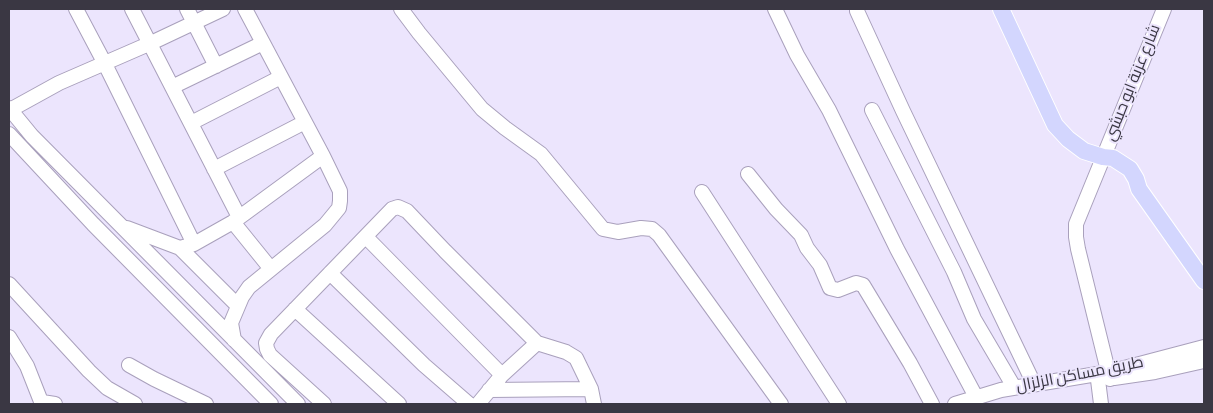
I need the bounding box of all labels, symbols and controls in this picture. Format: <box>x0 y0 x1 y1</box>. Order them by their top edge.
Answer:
street label: شارع عزبة ابو حبشي <box>1101 22 1165 144</box>
street label: طريق مساكن الزلزال <box>1015 353 1145 397</box>

